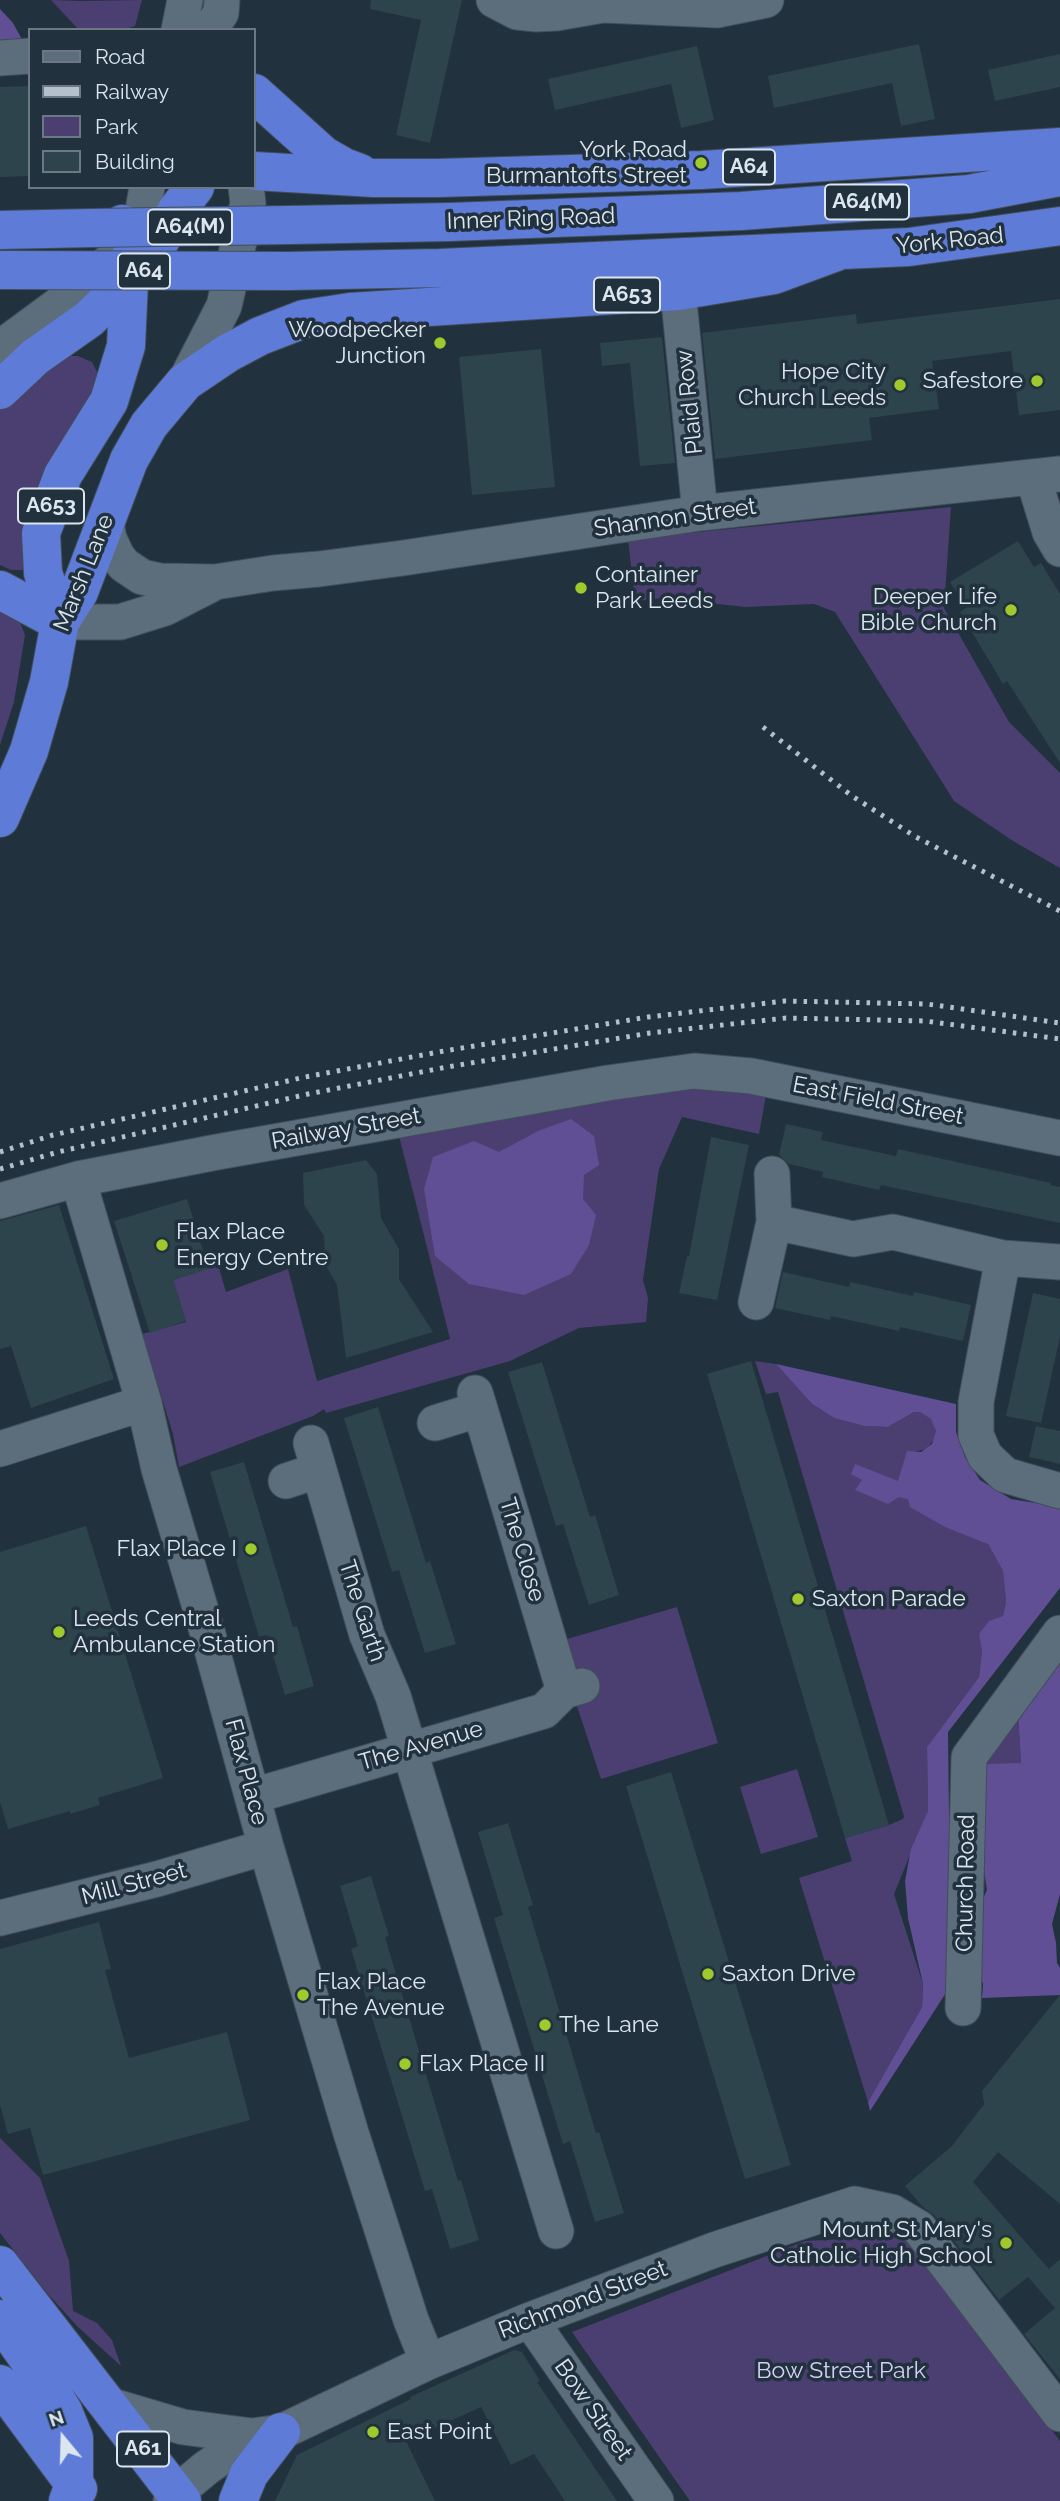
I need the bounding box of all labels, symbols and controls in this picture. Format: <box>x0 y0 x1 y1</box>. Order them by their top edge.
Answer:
legend <box>28 28 256 189</box>
text: Road <box>95 44 145 69</box>
text: Railway <box>95 79 169 104</box>
text: Park <box>95 114 138 139</box>
place label: York Road Burmantofts Street <box>486 136 687 190</box>
text: Building <box>95 149 175 174</box>
road number: A64 <box>723 150 775 184</box>
marker: York Road Burmantofts Street <box>693 155 709 171</box>
road number: A64(M) <box>825 184 909 220</box>
street label: Inner Ring Road <box>446 202 616 236</box>
road number: A64(M) <box>148 210 232 244</box>
street label: York Road <box>895 222 1005 260</box>
road number: A64 <box>118 254 170 288</box>
road number: A653 <box>594 278 660 312</box>
place label: Woodpecker Junction <box>288 316 426 370</box>
marker: Woodpecker Junction <box>432 335 448 351</box>
street label: Plaid Row <box>671 348 709 456</box>
place label: Hope City Church Leeds <box>738 358 886 412</box>
place label: Safestore <box>922 367 1023 395</box>
marker: Safestore <box>1029 373 1045 389</box>
marker: Hope City Church Leeds <box>892 377 908 393</box>
road number: A653 <box>18 489 84 524</box>
street label: Shannon Street <box>592 493 758 543</box>
street label: Marsh Lane <box>48 510 120 636</box>
place label: Container Park Leeds <box>595 561 713 615</box>
marker: Container Park Leeds <box>573 580 589 596</box>
place label: Deeper Life Bible Church <box>860 583 997 637</box>
marker: Deeper Life Bible Church <box>1003 602 1019 618</box>
street label: East Field Street <box>790 1071 966 1131</box>
street label: Railway Street <box>269 1102 423 1156</box>
place label: Flax Place Energy Centre <box>176 1218 329 1272</box>
marker: Flax Place Energy Centre <box>154 1237 170 1253</box>
street label: The Close <box>493 1495 551 1605</box>
place label: Flax Place I <box>117 1535 237 1563</box>
marker: Flax Place I <box>243 1541 259 1557</box>
street label: The Garth <box>333 1557 391 1665</box>
place label: Saxton Parade <box>812 1585 966 1613</box>
marker: Saxton Parade <box>790 1591 806 1607</box>
place label: Leeds Central Ambulance Station <box>73 1605 275 1659</box>
marker: Leeds Central Ambulance Station <box>51 1624 67 1640</box>
street label: The Avenue <box>356 1715 486 1777</box>
street label: Flax Place <box>219 1716 273 1828</box>
street label: Church Road <box>951 1814 981 1952</box>
street label: Mill Street <box>79 1857 189 1911</box>
place label: Saxton Drive <box>722 1960 855 1988</box>
marker: Saxton Drive <box>700 1966 716 1982</box>
place label: Flax Place The Avenue <box>317 1968 445 2022</box>
marker: Flax Place The Avenue <box>295 1987 311 2003</box>
place label: The Lane <box>559 2011 659 2039</box>
marker: The Lane <box>537 2017 553 2033</box>
place label: Flax Place II <box>419 2050 545 2078</box>
marker: Flax Place II <box>397 2056 413 2072</box>
place label: Mount St Mary's Catholic High School <box>770 2216 992 2270</box>
marker: Mount St Mary's Catholic High School <box>998 2235 1014 2251</box>
street label: Richmond Street <box>495 2255 671 2345</box>
street label: Bow Street <box>548 2354 638 2466</box>
park label: Bow Street Park <box>756 2357 926 2385</box>
north arrow <box>28 2403 98 2473</box>
text: N <box>46 2405 67 2431</box>
place label: East Point <box>387 2418 492 2446</box>
marker: East Point <box>365 2424 381 2440</box>
road number: A61 <box>117 2432 169 2466</box>

